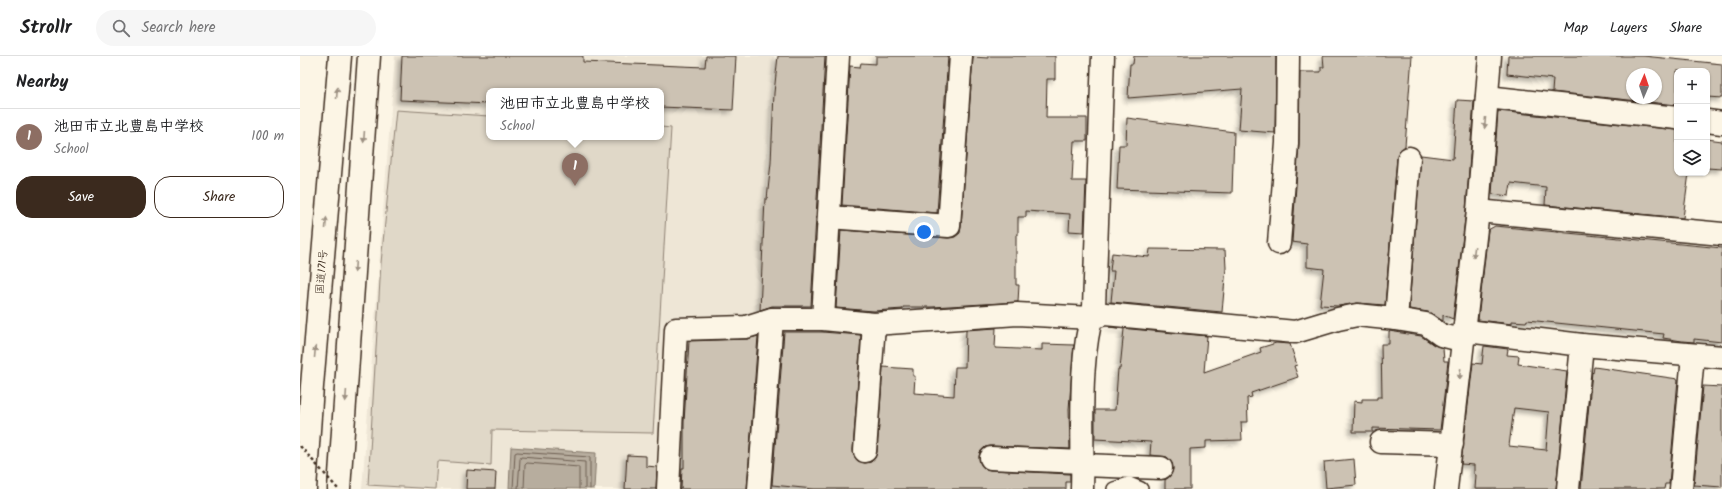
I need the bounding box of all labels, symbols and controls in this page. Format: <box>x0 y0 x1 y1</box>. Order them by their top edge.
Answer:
search box <box>96 10 376 46</box>
text: Strollr <box>20 13 72 43</box>
text: Search here <box>142 16 216 40</box>
icon: search <box>110 17 132 39</box>
text: Map <box>1564 17 1588 39</box>
text: Layers <box>1610 17 1648 39</box>
text: Share <box>1670 17 1702 39</box>
north arrow <box>1626 68 1662 104</box>
map controls <box>1674 68 1710 176</box>
button: + <box>1674 68 1710 104</box>
text: Nearby <box>16 69 68 96</box>
one-way arrow <box>333 87 340 99</box>
popup <box>486 88 664 140</box>
text: 池田市立北豊島中学校 <box>500 92 650 116</box>
button: − <box>1674 104 1710 140</box>
text: 池田市立北豊島中学校 <box>54 115 204 139</box>
text: School <box>500 116 535 137</box>
one-way arrow <box>1482 117 1489 129</box>
text: 1 <box>27 126 31 147</box>
text: 100 m <box>251 126 284 147</box>
one-way arrow <box>360 131 367 143</box>
text: School <box>54 139 89 160</box>
button: layers <box>1674 140 1710 176</box>
pin: 1 <box>562 153 588 186</box>
button: Save <box>16 176 146 218</box>
button: Share <box>154 176 284 218</box>
one-way arrow <box>322 217 329 229</box>
your location <box>914 222 934 242</box>
one-way arrow <box>1470 246 1477 258</box>
street label: 国道171号 <box>311 249 333 295</box>
one-way arrow <box>351 260 358 273</box>
one-way arrow <box>312 346 318 358</box>
one-way arrow <box>1457 368 1463 380</box>
one-way arrow <box>342 390 349 402</box>

